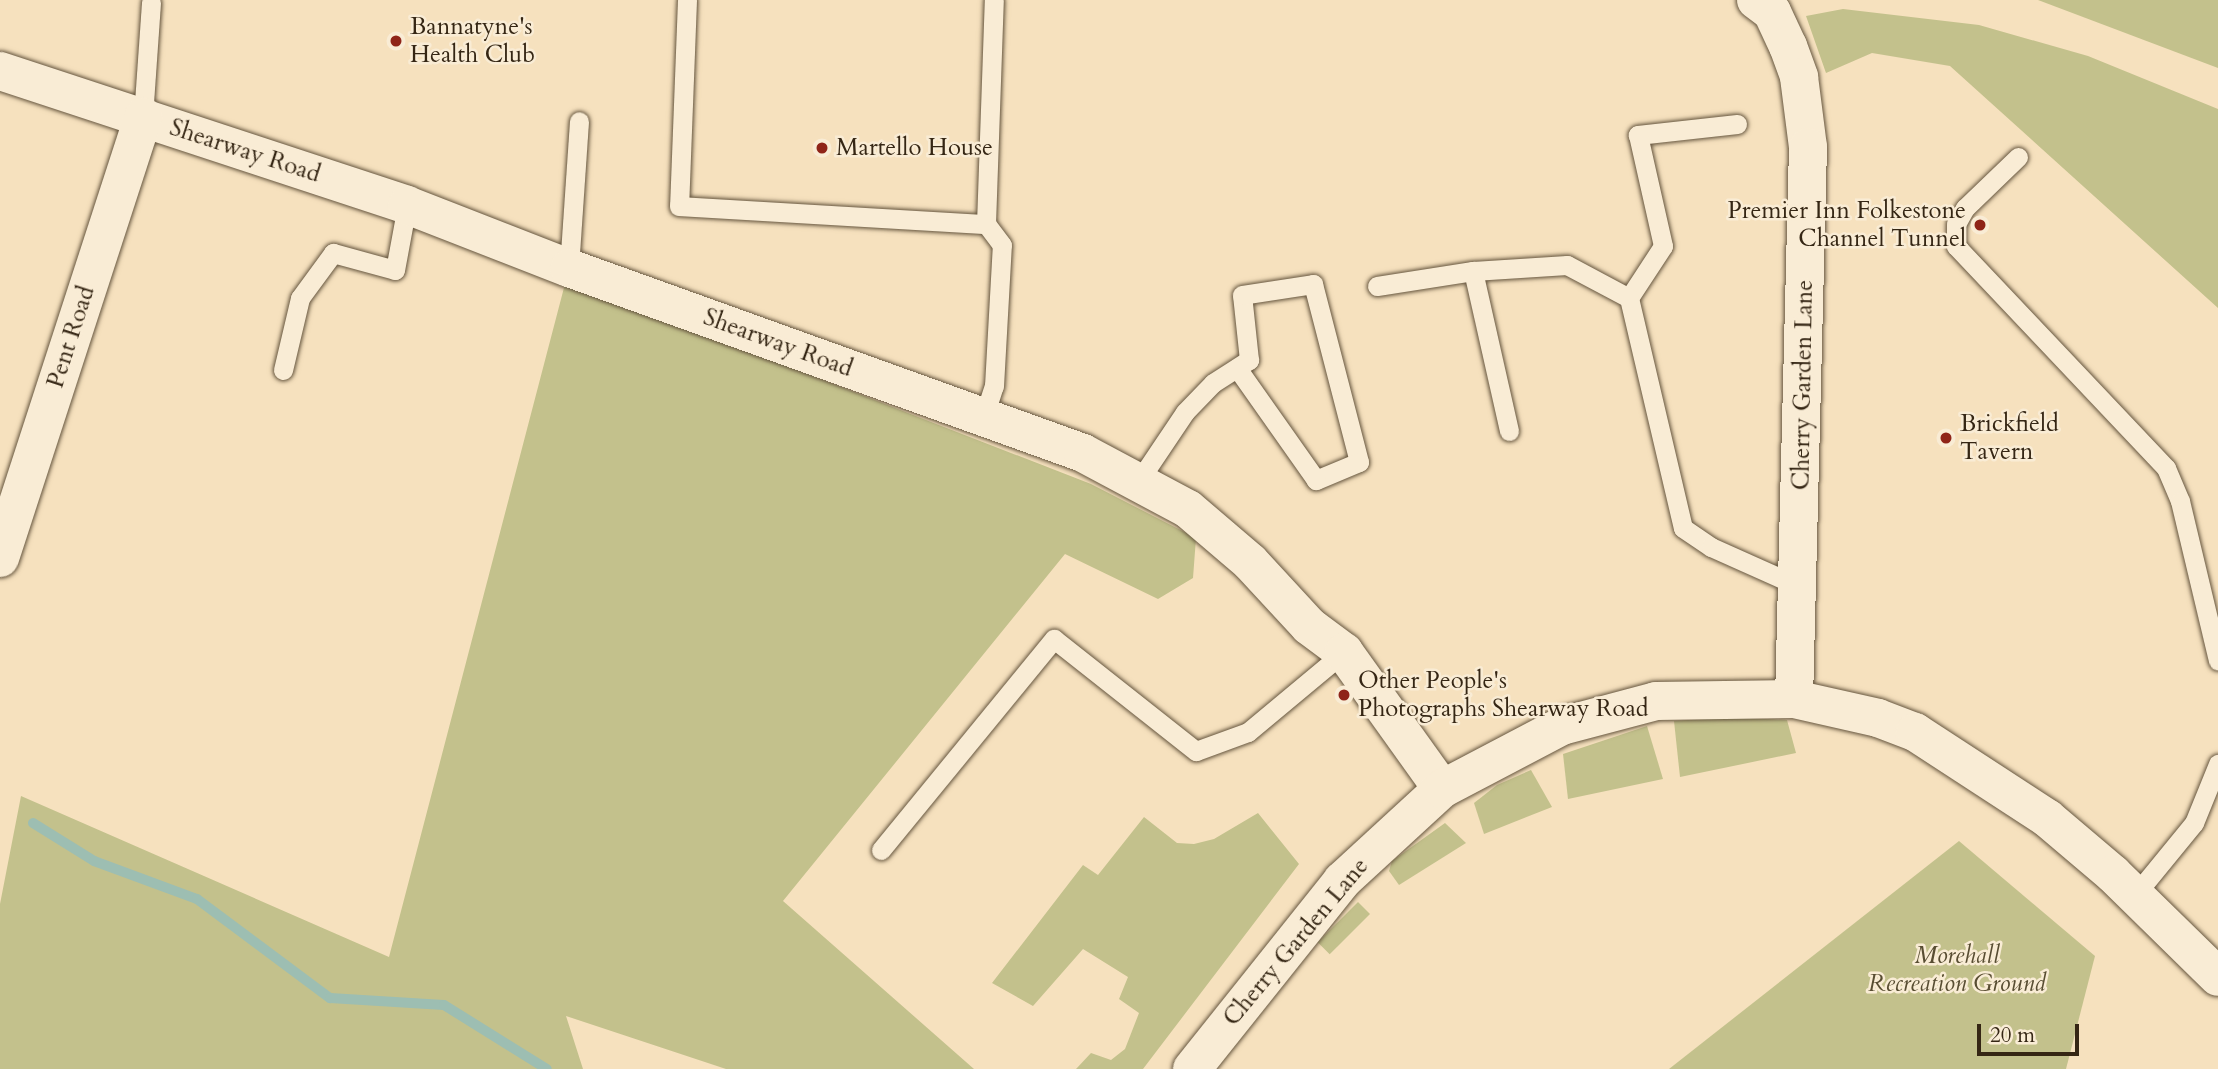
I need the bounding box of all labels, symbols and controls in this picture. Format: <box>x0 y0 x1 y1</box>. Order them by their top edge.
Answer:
place label: Bannatyne's Health Club <box>410 13 535 69</box>
marker: Bannatyne's Health Club <box>388 33 404 49</box>
street label: Shearway Road <box>166 113 324 189</box>
place label: Martello House <box>836 134 993 162</box>
marker: Martello House <box>814 140 830 156</box>
place label: Premier Inn Folkestone Channel Tunnel <box>1727 197 1966 253</box>
marker: Premier Inn Folkestone Channel Tunnel <box>1972 217 1988 233</box>
street label: Cherry Garden Lane <box>1787 280 1819 490</box>
street label: Pent Road <box>41 282 101 392</box>
street label: Shearway Road <box>699 303 857 383</box>
place label: Brickfield Tavern <box>1960 410 2059 466</box>
marker: Brickfield Tavern <box>1938 430 1954 446</box>
place label: Other People's Photographs Shearway Road <box>1358 667 1649 723</box>
marker: Other People's Photographs Shearway Road <box>1336 687 1352 703</box>
street label: Cherry Garden Lane <box>1217 852 1375 1032</box>
park label: Morehall Recreation Ground <box>1868 942 2046 998</box>
scale bar <box>1980 1010 2082 1054</box>
text: 20 m <box>1990 1021 2035 1050</box>

